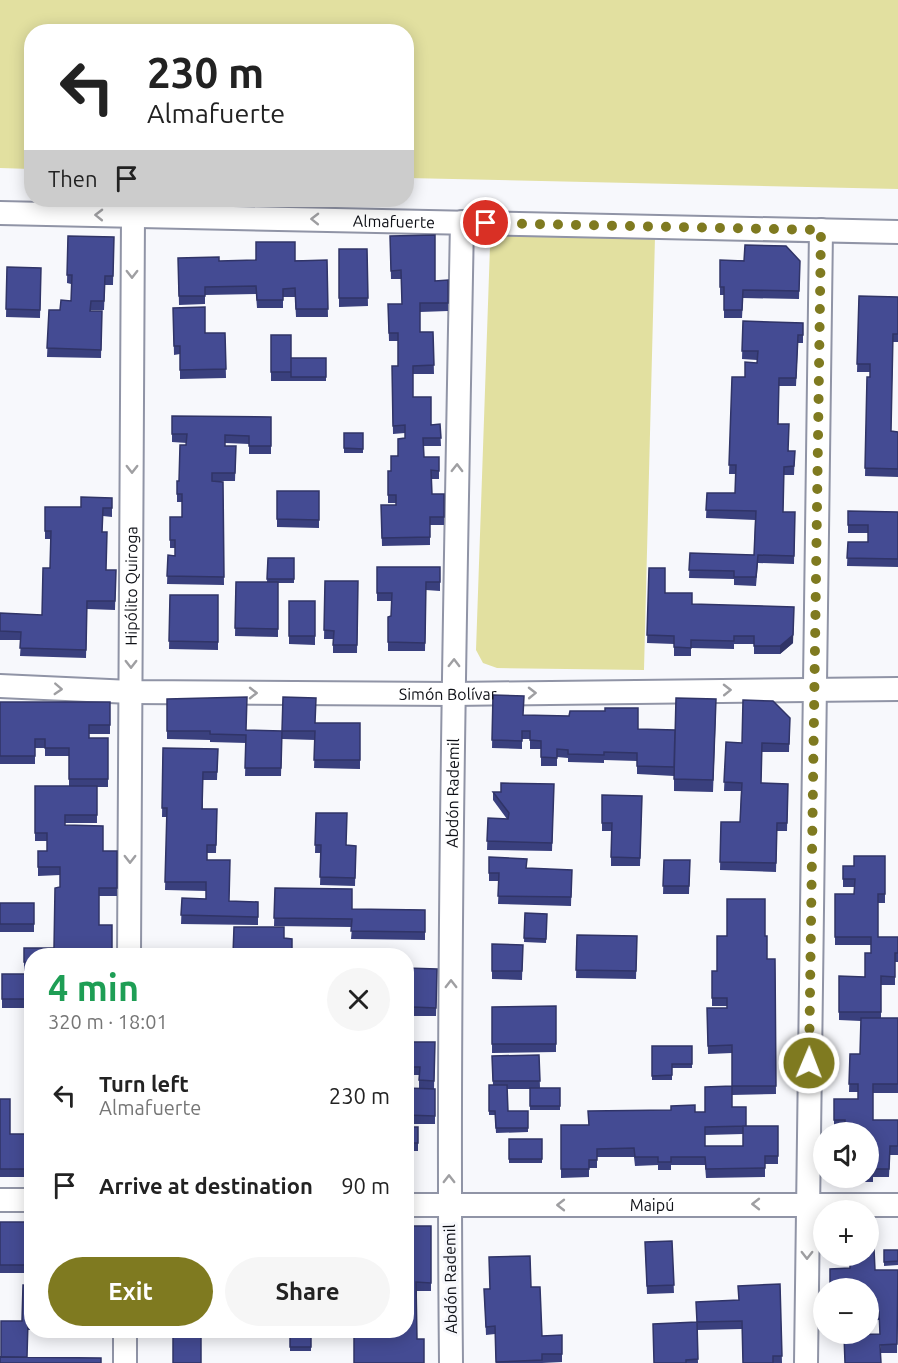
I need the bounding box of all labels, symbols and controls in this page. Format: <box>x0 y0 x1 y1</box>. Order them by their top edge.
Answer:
icon: left <box>48 48 126 126</box>
text: 230 m <box>147 49 264 96</box>
text: Almafuerte <box>147 98 285 128</box>
icon: arrive <box>110 162 143 195</box>
text: Then <box>48 166 98 191</box>
pin <box>460 197 511 248</box>
icon: arrive <box>469 206 502 239</box>
one-way arrow <box>94 209 103 221</box>
street label: Almafuerte <box>353 211 435 231</box>
one-way arrow <box>310 213 319 226</box>
one-way arrow <box>126 270 139 279</box>
one-way arrow <box>451 463 463 472</box>
one-way arrow <box>126 465 138 474</box>
street label: Hipólito Quiroga <box>122 526 140 646</box>
one-way arrow <box>447 658 460 667</box>
one-way arrow <box>125 660 137 669</box>
one-way arrow <box>54 682 63 695</box>
one-way arrow <box>723 684 732 696</box>
street label: Simón Bolívar <box>399 685 497 703</box>
one-way arrow <box>528 686 537 699</box>
one-way arrow <box>249 687 258 699</box>
street label: Abdón Rademil <box>443 738 462 848</box>
one-way arrow <box>124 855 136 864</box>
text: 4 min <box>48 967 139 1008</box>
button: close <box>327 968 390 1031</box>
one-way arrow <box>445 979 457 988</box>
text: 320 m · 18:01 <box>48 1010 168 1033</box>
position arrow <box>777 1031 841 1095</box>
text: Turn left <box>99 1071 189 1096</box>
icon: left <box>48 1079 81 1112</box>
text: 230 m <box>329 1083 390 1108</box>
text: Almafuerte <box>99 1096 201 1119</box>
map controls <box>813 1122 879 1344</box>
button: sound <box>813 1122 879 1188</box>
icon: arrive <box>48 1169 81 1202</box>
text: Arrive at destination <box>99 1173 313 1198</box>
text: 90 m <box>341 1173 390 1198</box>
one-way arrow <box>443 1174 455 1183</box>
street label: Maipú <box>630 1196 674 1214</box>
one-way arrow <box>751 1198 760 1210</box>
one-way arrow <box>556 1199 565 1211</box>
button: + <box>813 1200 879 1266</box>
street label: Abdón Rademil <box>440 1224 460 1334</box>
one-way arrow <box>801 1250 813 1259</box>
button: Exit <box>48 1257 213 1326</box>
button: Share <box>225 1257 390 1326</box>
button: − <box>813 1278 879 1344</box>

